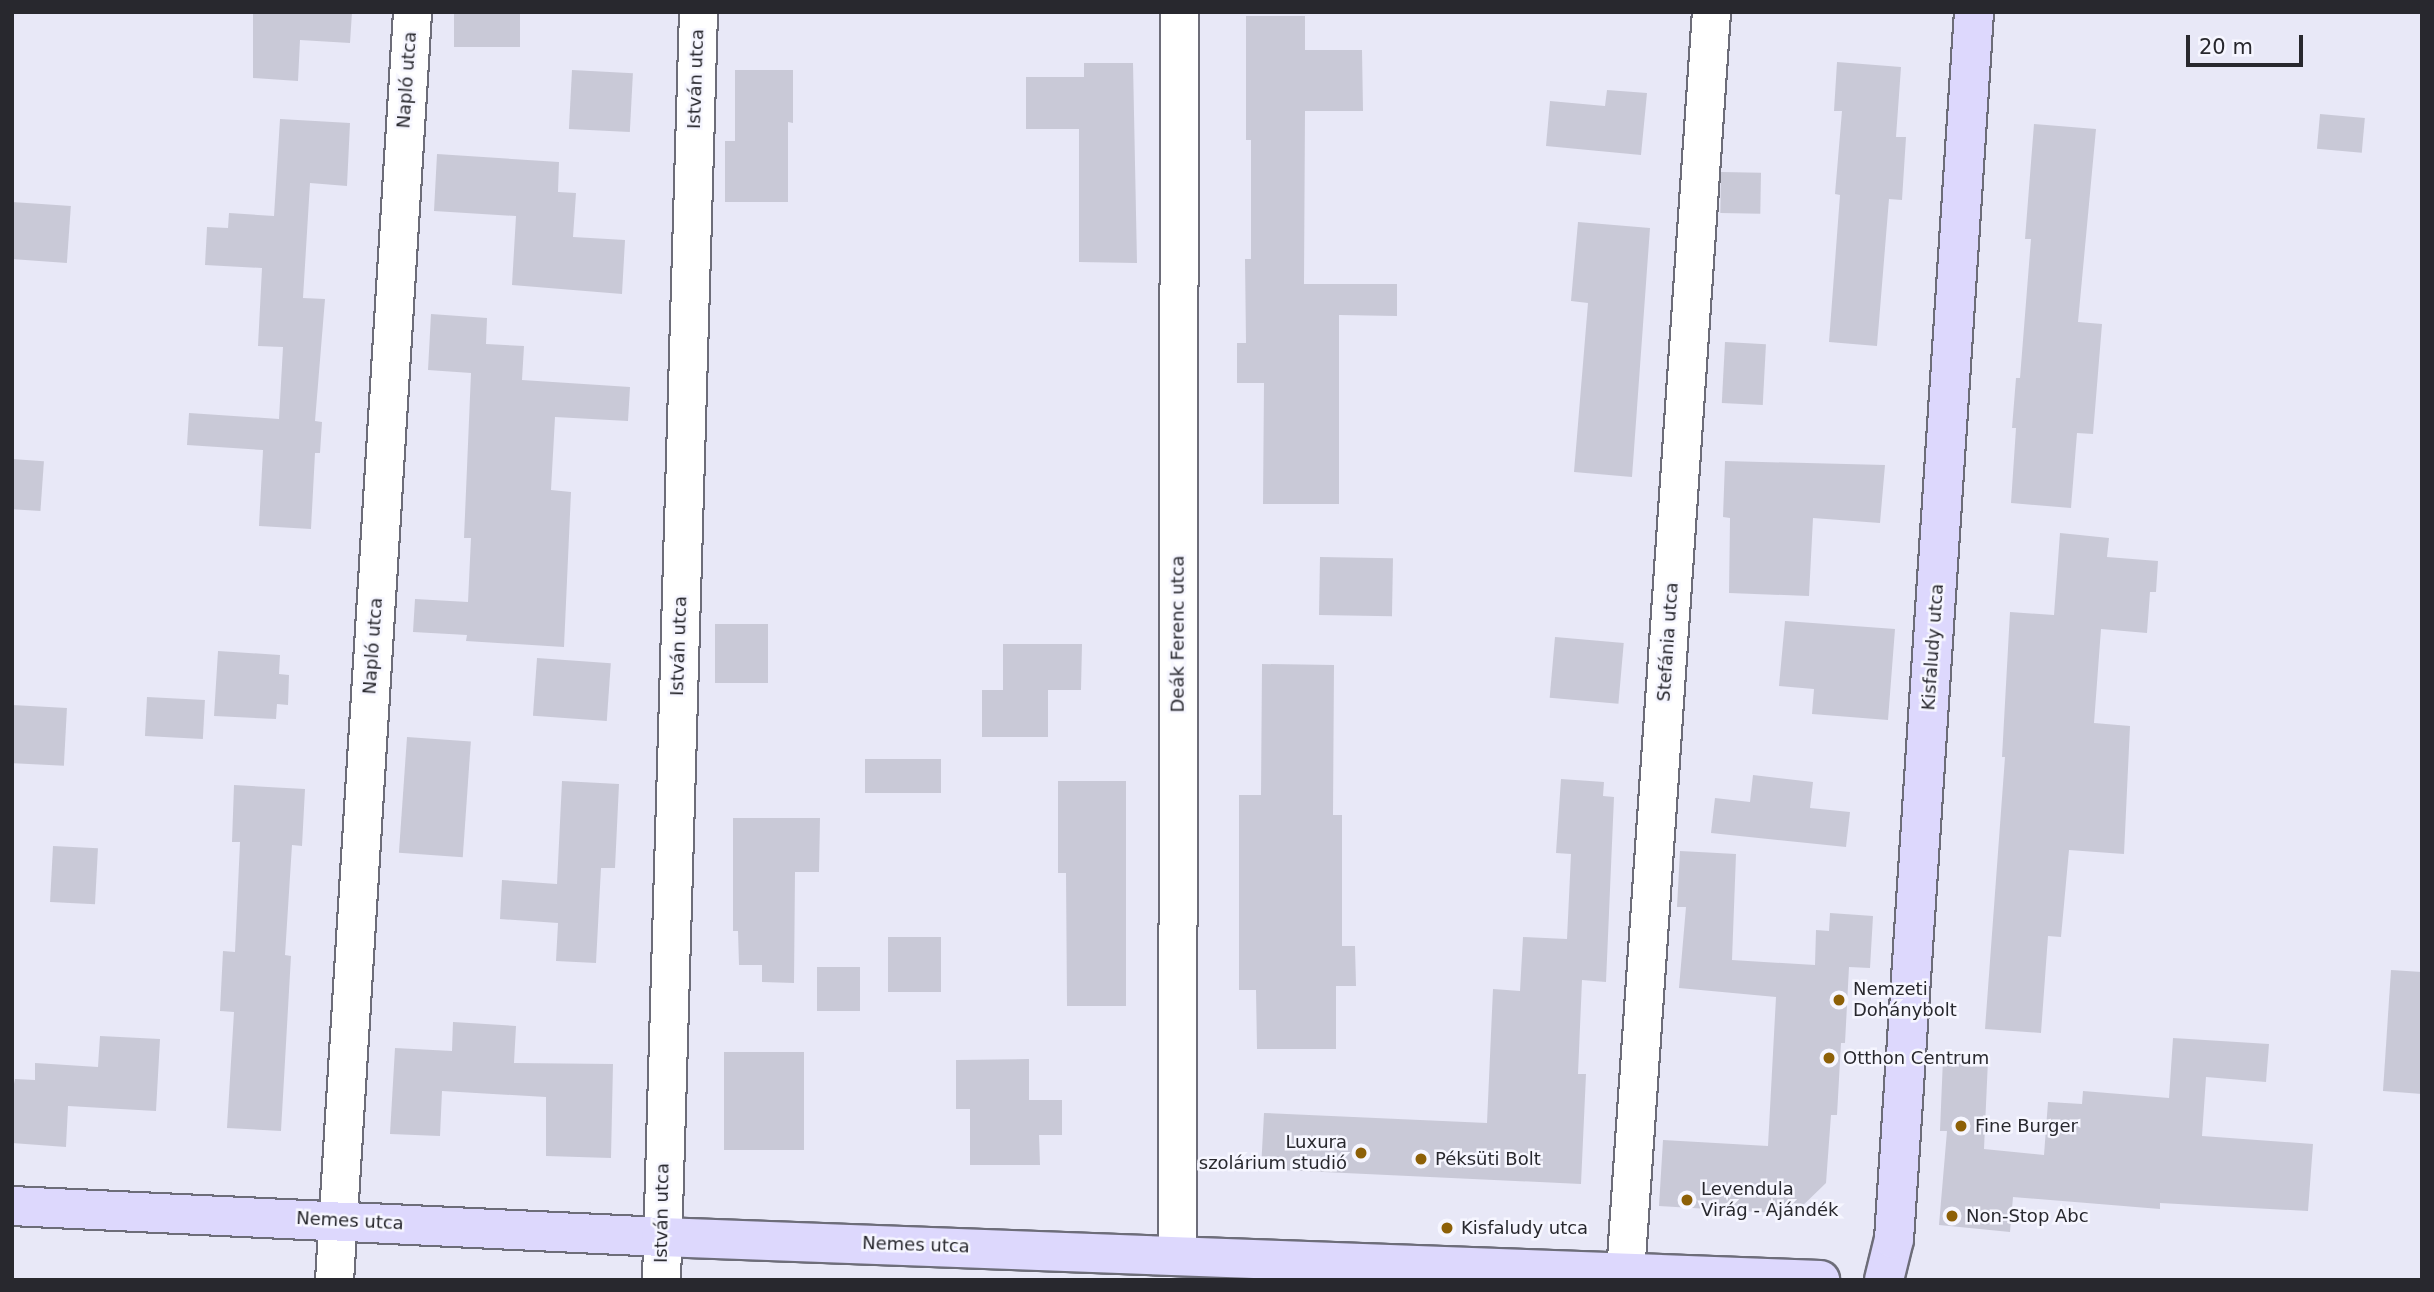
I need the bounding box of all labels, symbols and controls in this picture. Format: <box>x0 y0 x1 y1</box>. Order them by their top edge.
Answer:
scale bar <box>2189 21 2306 65</box>
street label: István utca <box>683 29 709 129</box>
street label: Napló utca <box>393 31 421 129</box>
text: 20 m <box>2199 35 2253 59</box>
street label: Deák Ferenc utca <box>1167 555 1189 713</box>
street label: Stefánia utca <box>1653 582 1683 702</box>
street label: Kisfaludy utca <box>1918 583 1948 711</box>
street label: István utca <box>666 596 692 696</box>
street label: Napló utca <box>359 597 387 695</box>
place label: Nemzeti Dohánybolt <box>1853 979 1957 1021</box>
marker: Nemzeti Dohánybolt <box>1831 992 1847 1008</box>
place label: Otthon Centrum <box>1843 1047 1989 1069</box>
marker: Otthon Centrum <box>1821 1050 1837 1066</box>
place label: Fine Burger <box>1975 1115 2078 1137</box>
marker: Fine Burger <box>1953 1118 1969 1134</box>
place label: Luxura szolárium studió <box>1199 1132 1347 1174</box>
marker: Luxura szolárium studió <box>1353 1145 1369 1161</box>
place label: Péksüti Bolt <box>1435 1148 1541 1170</box>
marker: Péksüti Bolt <box>1413 1151 1429 1167</box>
street label: István utca <box>650 1163 674 1263</box>
place label: Levendula Virág - Ajándék <box>1701 1179 1838 1222</box>
marker: Levendula Virág - Ajándék <box>1679 1192 1695 1208</box>
place label: Non-Stop Abc <box>1966 1205 2089 1227</box>
street label: Nemes utca <box>296 1207 404 1235</box>
marker: Non-Stop Abc <box>1944 1208 1960 1224</box>
place label: Kisfaludy utca <box>1461 1217 1588 1239</box>
marker: Kisfaludy utca <box>1439 1220 1455 1236</box>
street label: Nemes utca <box>862 1232 970 1258</box>

